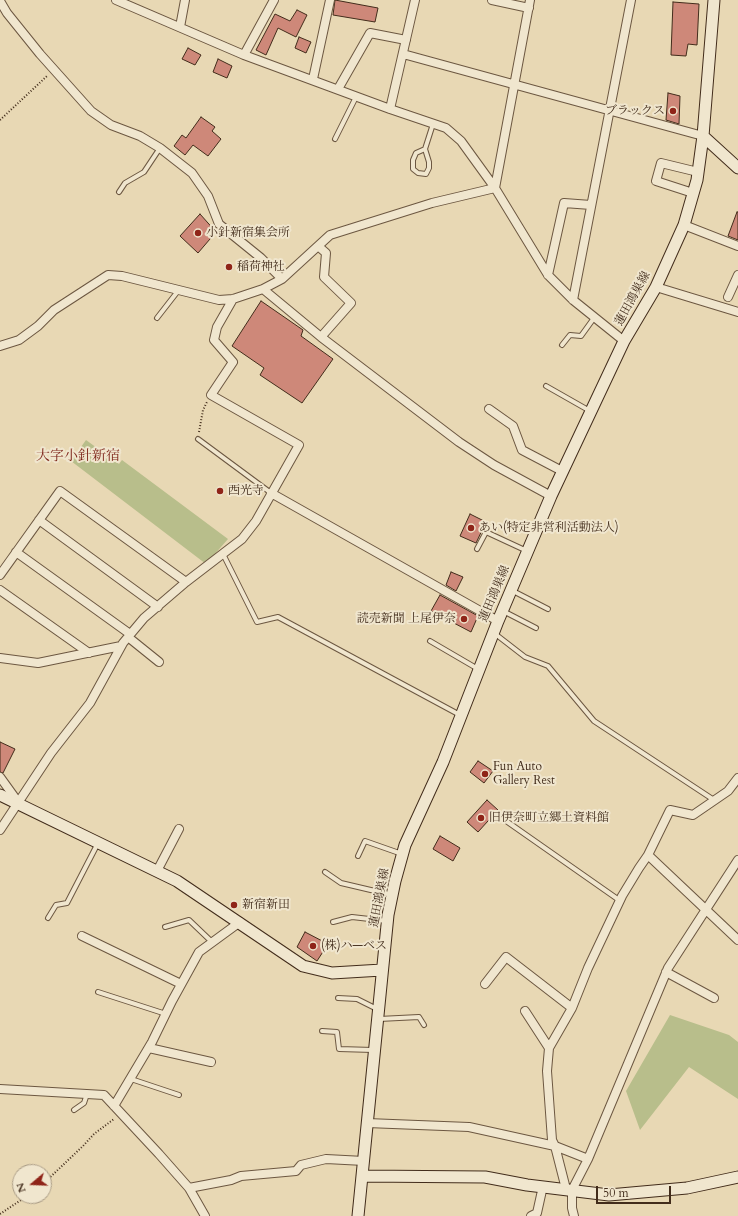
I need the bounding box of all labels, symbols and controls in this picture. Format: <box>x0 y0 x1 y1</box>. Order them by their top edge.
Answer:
place label: ブラックス <box>605 104 665 118</box>
marker: ブラックス <box>668 106 678 116</box>
place label: 小針新宿集会所 <box>206 226 290 240</box>
marker: 小針新宿集会所 <box>193 228 203 238</box>
place label: 稲荷神社 <box>237 260 285 274</box>
marker: 稲荷神社 <box>224 262 234 272</box>
street label: 蓮田鴻巣線 <box>612 269 654 329</box>
district label: 大字小針新宿 <box>36 449 120 465</box>
place label: 西光寺 <box>228 484 264 498</box>
marker: 西光寺 <box>215 486 225 496</box>
place label: あい(特定非営利活動法人) <box>479 521 619 535</box>
marker: あい(特定非営利活動法人) <box>466 523 476 533</box>
street label: 蓮田鴻巣線 <box>477 564 513 624</box>
place label: 読売新聞 上尾伊奈 <box>357 612 456 626</box>
marker: 読売新聞 上尾伊奈 <box>459 614 469 624</box>
place label: Fun Auto Gallery Rest <box>493 760 555 788</box>
marker: Fun Auto Gallery Rest <box>480 769 490 779</box>
place label: 旧伊奈町立郷土資料館 <box>489 811 609 825</box>
marker: 旧伊奈町立郷土資料館 <box>476 813 486 823</box>
street label: 蓮田鴻巣線 <box>367 867 393 929</box>
place label: 新宿新田 <box>242 898 290 912</box>
marker: 新宿新田 <box>229 900 239 910</box>
place label: (株)ハ―ベス <box>321 939 387 953</box>
marker: (株)ハ―ベス <box>308 941 318 951</box>
north arrow <box>12 1164 52 1204</box>
scale bar <box>598 1178 673 1204</box>
text: N <box>12 1181 30 1195</box>
text: 50 m <box>603 1185 629 1201</box>

